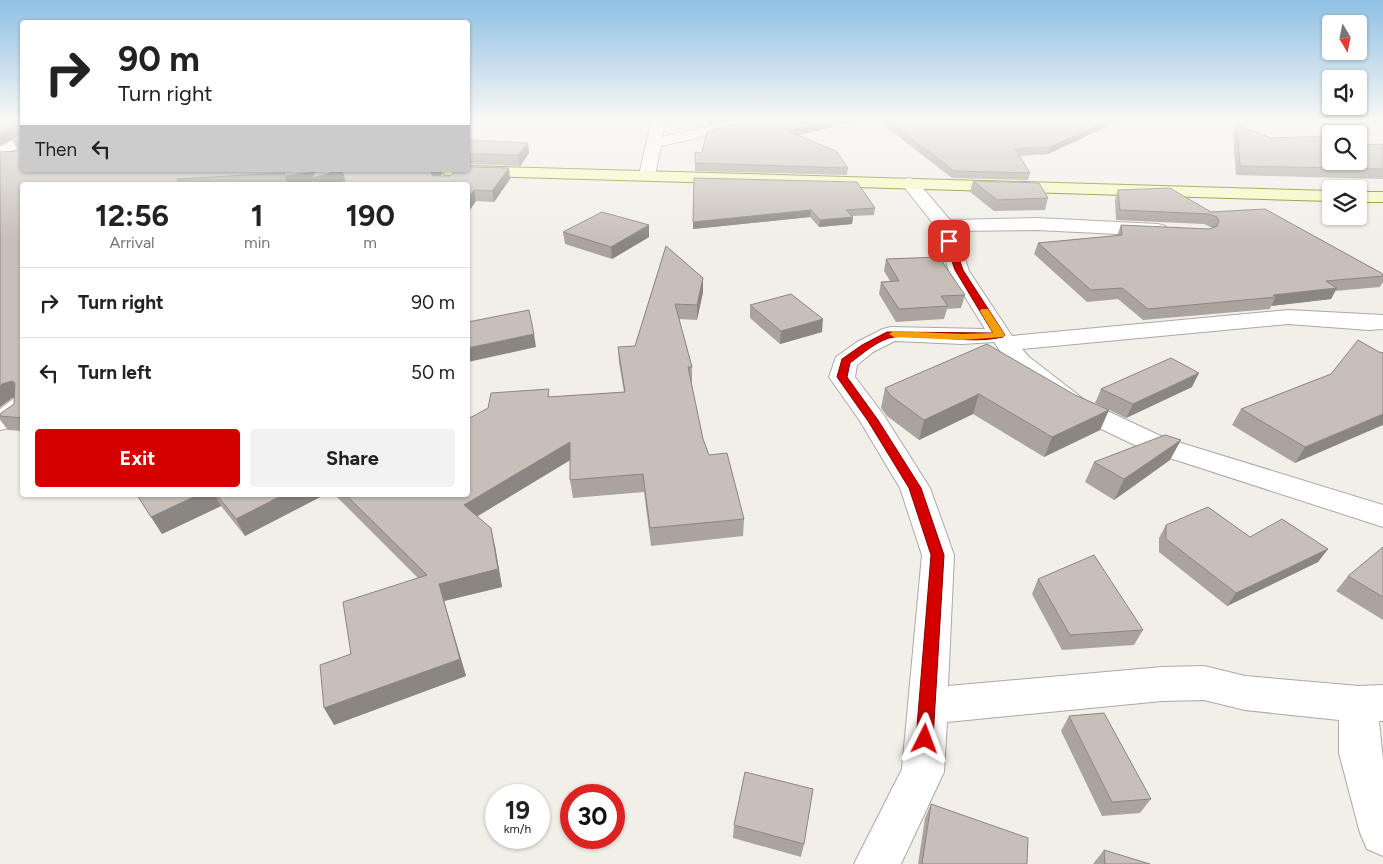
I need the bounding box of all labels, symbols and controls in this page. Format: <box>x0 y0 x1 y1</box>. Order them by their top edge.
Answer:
north arrow <box>1322 15 1368 60</box>
map controls <box>1322 15 1367 225</box>
text: 90 m <box>118 38 200 80</box>
icon: right <box>35 40 100 105</box>
button: sound <box>1322 70 1367 115</box>
text: Turn right <box>118 80 213 107</box>
button: search <box>1322 125 1367 170</box>
icon: left <box>87 135 115 163</box>
text: Then <box>35 138 77 161</box>
button: layers <box>1322 180 1367 225</box>
text: 12:56 <box>95 197 169 234</box>
text: 1 <box>251 197 264 234</box>
text: 190 <box>345 197 395 234</box>
pin <box>928 220 970 262</box>
icon: arrive <box>935 227 963 255</box>
text: Arrival <box>109 233 155 252</box>
text: min <box>244 233 270 252</box>
text: m <box>363 233 377 252</box>
icon: right <box>35 289 63 317</box>
text: Turn right <box>78 291 164 314</box>
text: 90 m <box>411 291 455 314</box>
icon: left <box>35 359 63 387</box>
text: Turn left <box>78 361 152 384</box>
text: 50 m <box>411 361 455 384</box>
button: Exit <box>35 429 240 487</box>
button: Share <box>250 429 455 487</box>
position arrow <box>898 712 950 764</box>
speed limit sign: 30 <box>560 784 625 849</box>
text: 19 <box>505 795 530 825</box>
text: km/h <box>504 822 531 836</box>

